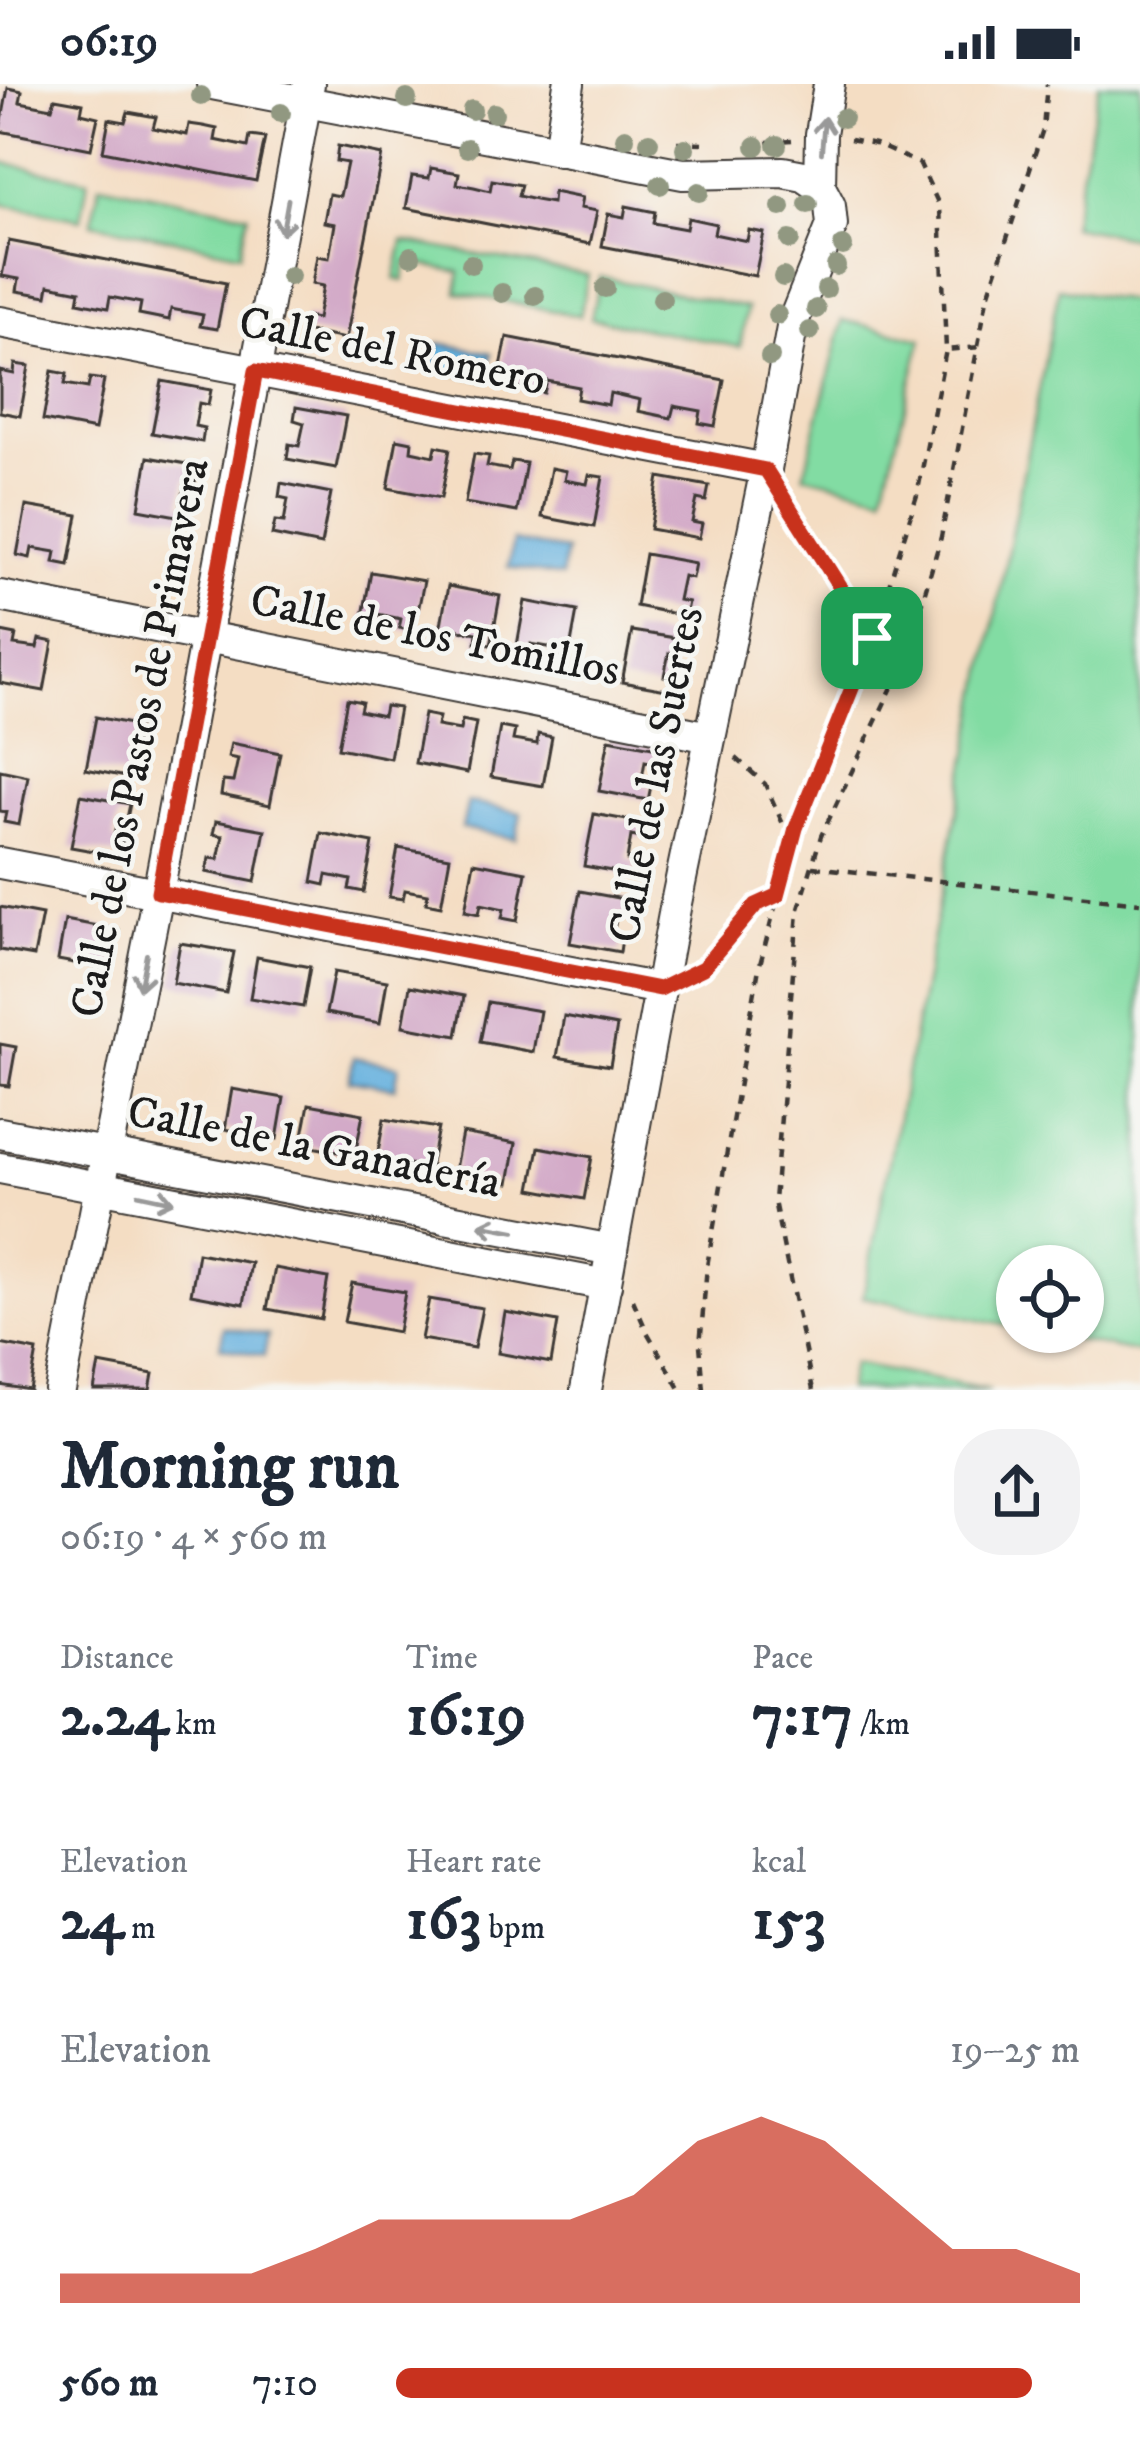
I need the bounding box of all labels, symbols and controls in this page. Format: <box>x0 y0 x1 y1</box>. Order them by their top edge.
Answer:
text: 06:19 <box>60 14 158 70</box>
one-way arrow <box>811 116 834 155</box>
one-way arrow <box>273 197 295 236</box>
street label: Calle del Romero <box>234 295 550 409</box>
street label: Calle de los Pastos de Primavera <box>59 454 223 1022</box>
street label: Calle de los Tomillos <box>245 573 625 699</box>
pin <box>821 587 923 689</box>
street label: Calle de las Suertes <box>597 602 717 948</box>
icon: arrive <box>839 605 905 671</box>
one-way arrow <box>131 951 153 990</box>
street label: Calle de la Ganadería <box>123 1084 505 1212</box>
one-way arrow <box>137 1187 175 1210</box>
one-way arrow <box>479 1216 518 1238</box>
map controls <box>996 1245 1104 1353</box>
button: locate <box>996 1245 1104 1353</box>
text: Morning run <box>60 1427 399 1509</box>
button: share <box>954 1429 1080 1555</box>
text: 06:19 · 4 × 560 m <box>60 1513 327 1562</box>
text: Distance <box>60 1638 174 1679</box>
text: Time <box>406 1638 478 1679</box>
text: Pace <box>752 1638 813 1679</box>
text: 2.24 <box>60 1679 169 1754</box>
text: 16:19 <box>406 1679 526 1754</box>
text: 7:17 <box>752 1679 853 1754</box>
text: km <box>169 1704 217 1745</box>
text: /km <box>853 1704 910 1745</box>
text: Elevation <box>60 1842 188 1883</box>
text: Heart rate <box>406 1842 541 1883</box>
text: kcal <box>752 1842 806 1883</box>
text: 24 <box>60 1883 124 1958</box>
text: 163 <box>406 1883 481 1958</box>
text: 153 <box>752 1883 826 1958</box>
text: m <box>124 1908 156 1949</box>
text: bpm <box>481 1908 545 1949</box>
text: Elevation <box>60 2026 211 2075</box>
text: 19–25 m <box>950 2026 1080 2075</box>
text: 560 m <box>60 2359 158 2408</box>
text: 7:10 <box>252 2359 318 2408</box>

